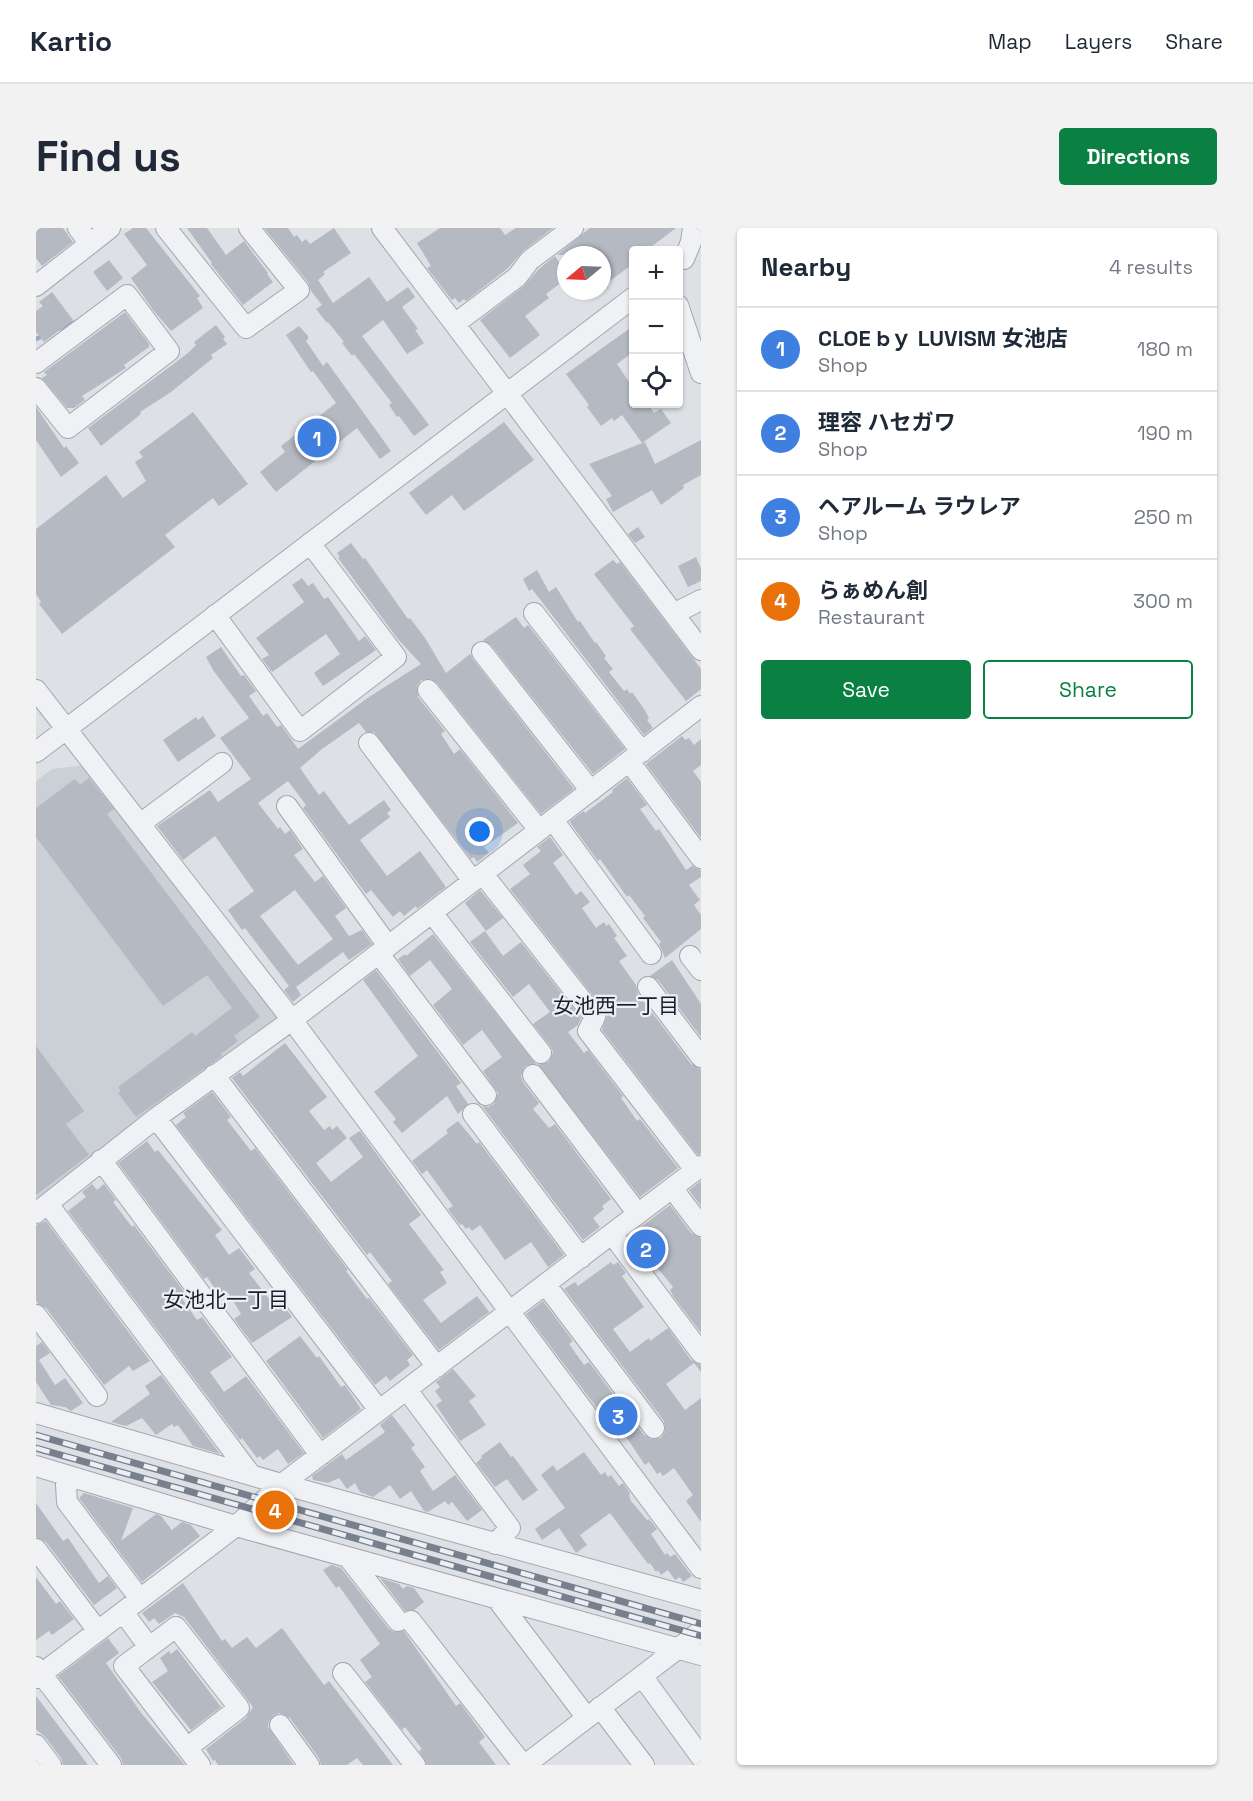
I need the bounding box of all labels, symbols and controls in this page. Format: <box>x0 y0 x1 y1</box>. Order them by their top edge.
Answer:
text: Kartio <box>30 23 112 59</box>
text: Map <box>988 28 1032 55</box>
text: Layers <box>1065 28 1132 55</box>
text: Share <box>1165 28 1223 55</box>
button: Directions <box>1059 128 1217 185</box>
text: Find us <box>36 130 181 183</box>
north arrow <box>557 246 611 300</box>
map controls <box>629 246 683 408</box>
button: + <box>629 246 683 300</box>
text: Nearby <box>761 250 851 284</box>
text: 4 results <box>1109 254 1193 280</box>
button: − <box>629 300 683 354</box>
text: CLOE bｙ LUVISM 女池店 <box>818 324 1068 352</box>
text: 1 <box>776 336 785 362</box>
text: 180 m <box>1137 336 1193 362</box>
text: Shop <box>818 352 868 378</box>
button: locate <box>629 354 683 408</box>
text: 理容 ハセガワ <box>818 408 956 436</box>
pin: 1 <box>298 416 336 460</box>
text: 2 <box>775 420 786 446</box>
text: 190 m <box>1137 420 1193 446</box>
text: Shop <box>818 436 868 462</box>
text: ヘアルーム ラウレア <box>818 492 1021 520</box>
text: 3 <box>774 504 787 530</box>
text: 250 m <box>1134 504 1193 530</box>
text: Shop <box>818 520 868 546</box>
text: らぁめん創 <box>818 576 928 604</box>
text: 4 <box>774 588 787 614</box>
text: 300 m <box>1133 588 1193 614</box>
text: Restaurant <box>818 604 925 630</box>
button: Save <box>761 660 971 719</box>
button: Share <box>983 660 1193 719</box>
your location <box>465 817 494 846</box>
district label: 女池西一丁目 <box>553 992 679 1019</box>
pin: 2 <box>626 1226 666 1272</box>
district label: 女池北一丁目 <box>163 1286 289 1313</box>
pin: 3 <box>598 1394 638 1438</box>
pin: 4 <box>256 1488 294 1532</box>

